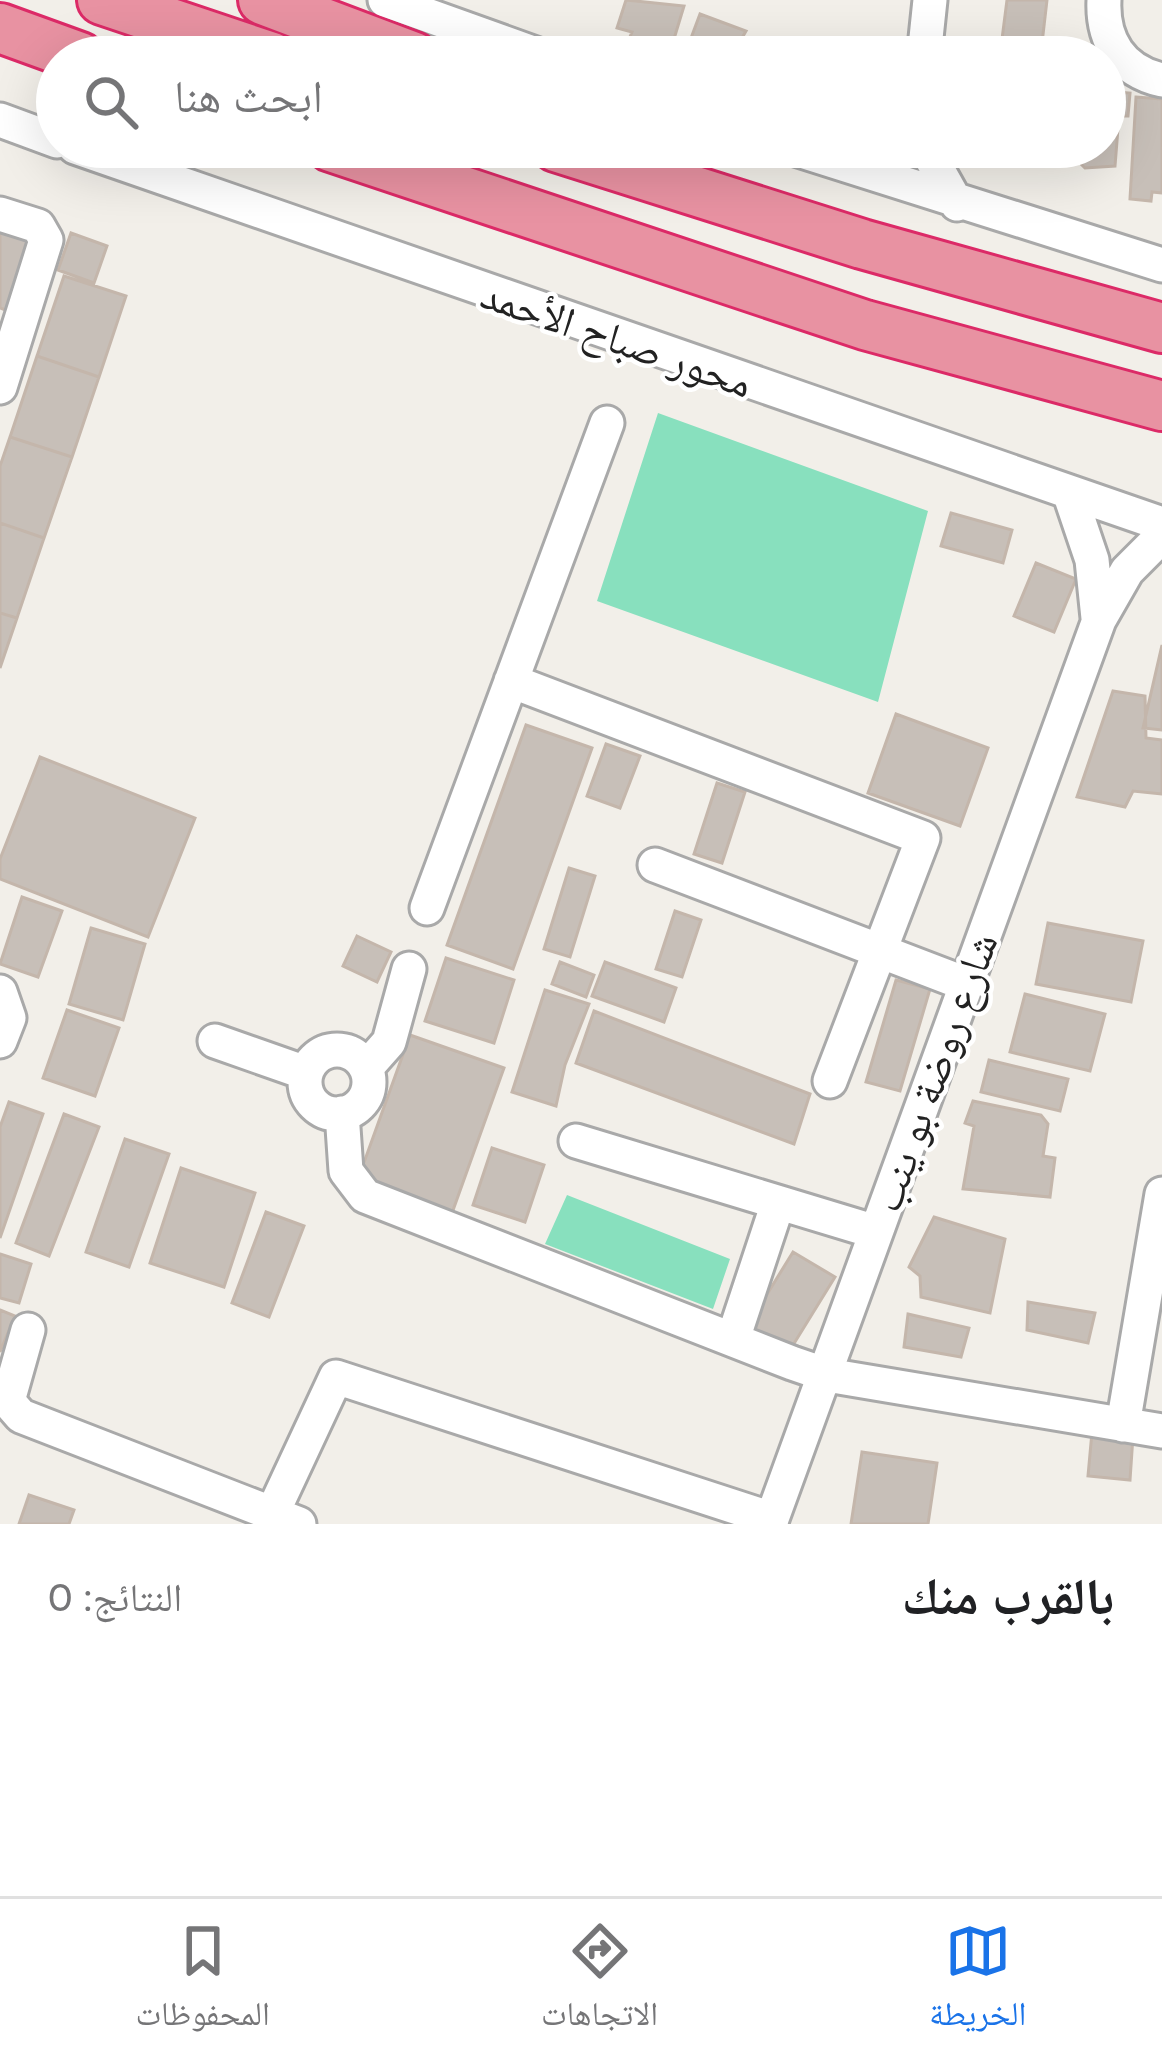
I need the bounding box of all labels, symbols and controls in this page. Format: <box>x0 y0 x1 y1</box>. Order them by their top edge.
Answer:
search box <box>36 36 1126 168</box>
icon: search <box>78 69 144 135</box>
text: ابحث هنا <box>174 71 323 125</box>
street label: محور صباح الأحمد <box>474 269 759 410</box>
street label: شارع روضة بو ينب <box>861 926 1009 1219</box>
text: بالقرب منك <box>902 1567 1114 1629</box>
text: النتائج: 0 <box>48 1575 182 1622</box>
tab: المحفوظات <box>136 1918 270 2046</box>
tab: الاتجاهات <box>541 1918 658 2046</box>
tab: الخريطة <box>929 1918 1026 2046</box>

